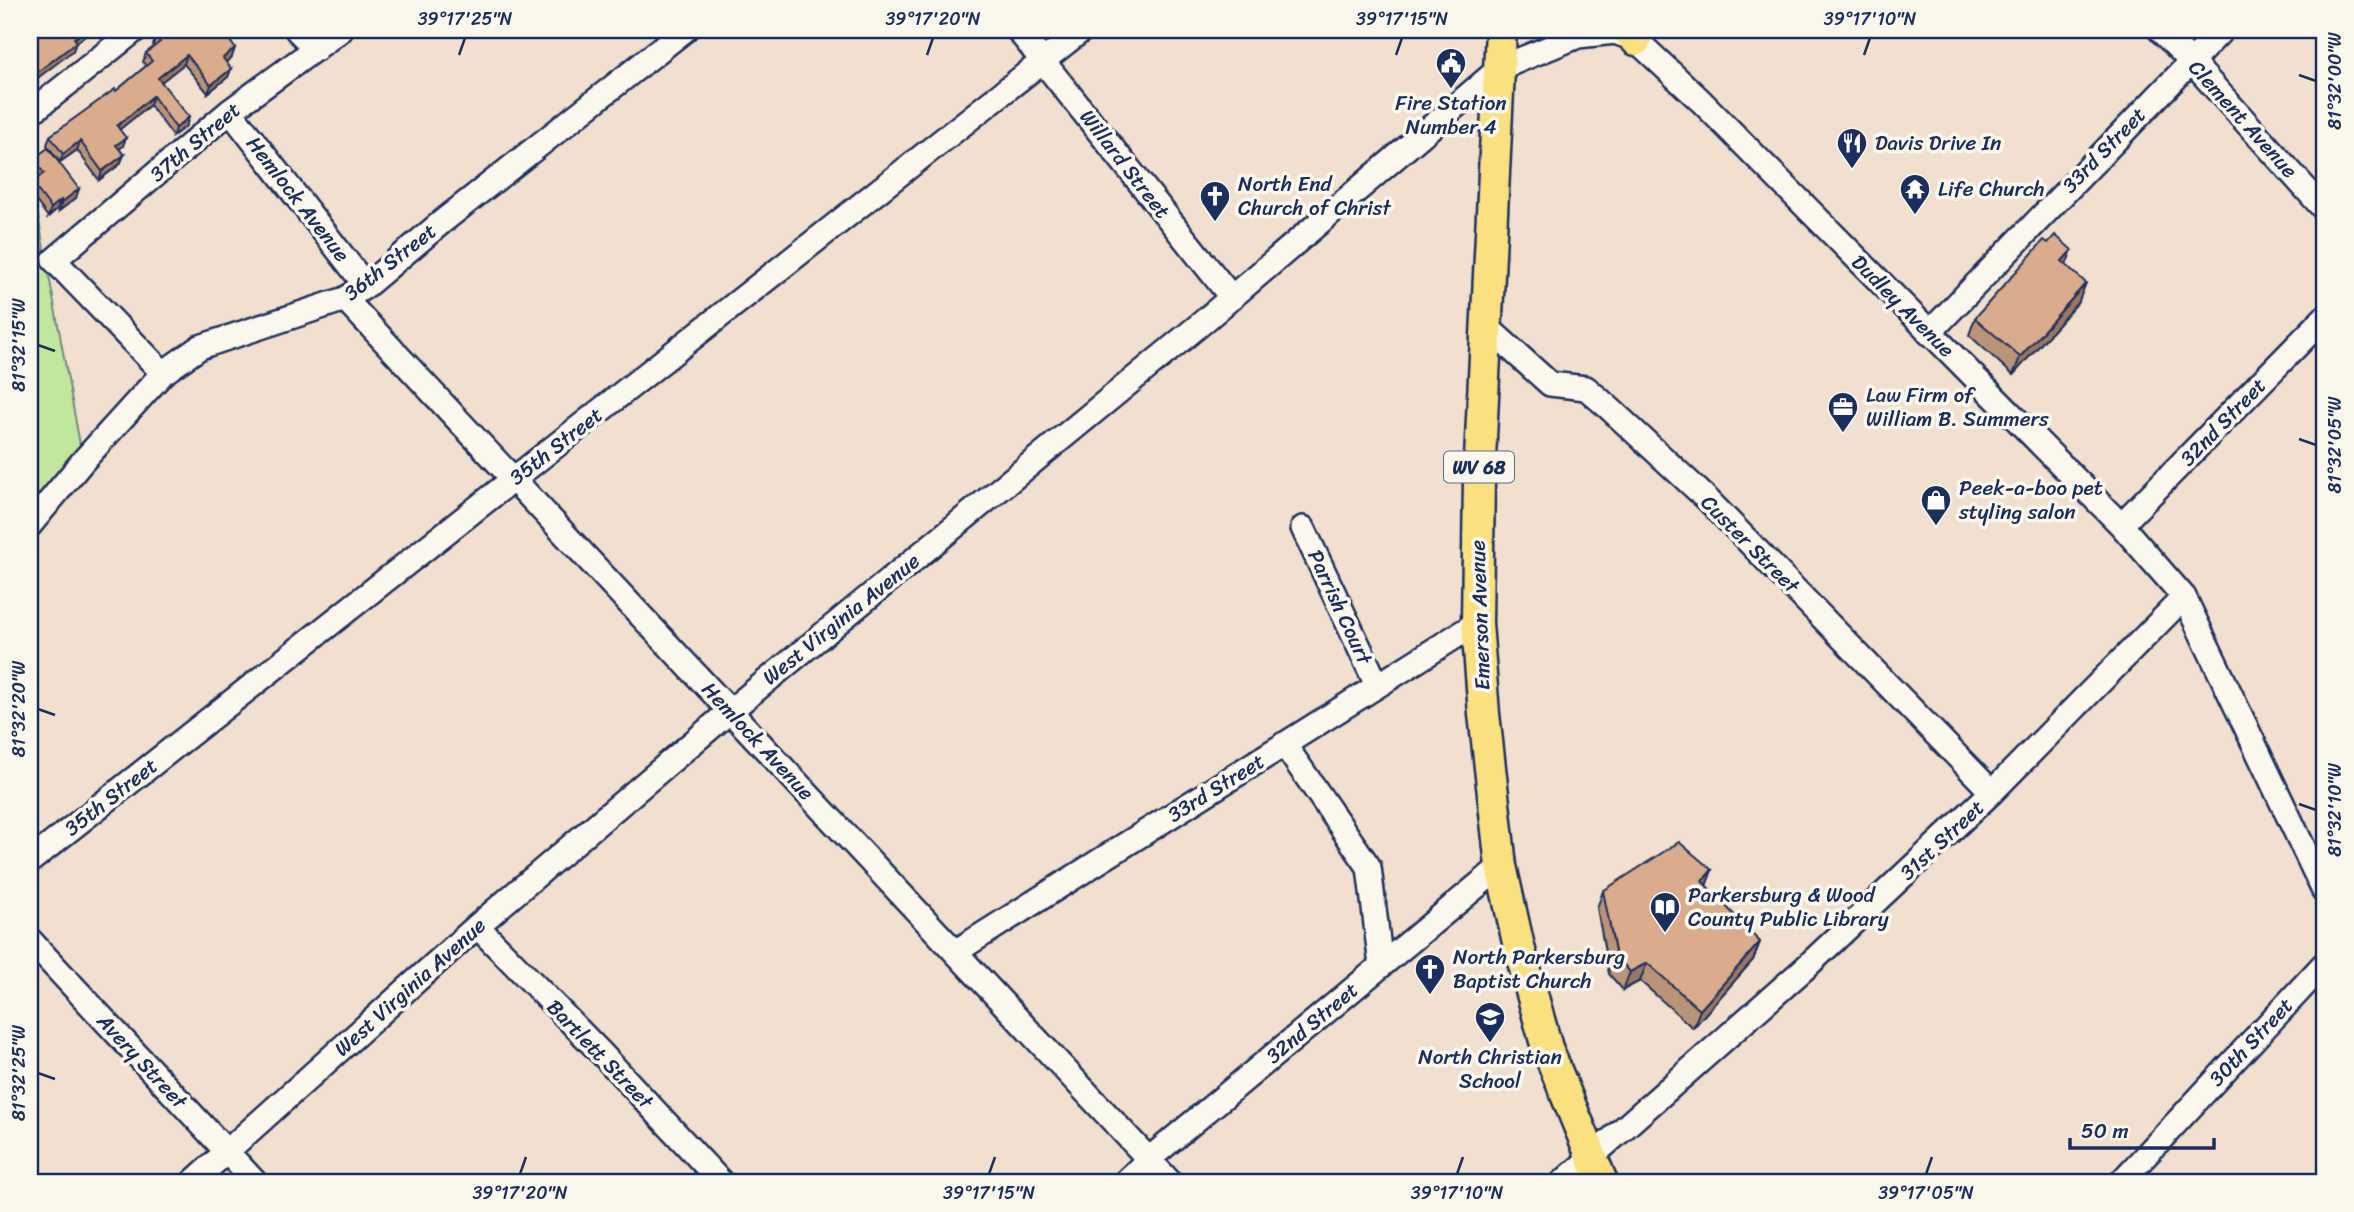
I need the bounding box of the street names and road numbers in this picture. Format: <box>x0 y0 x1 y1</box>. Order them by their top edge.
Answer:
street label: Clement Avenue <box>2179 51 2307 188</box>
street label: 37th Street <box>141 92 249 192</box>
street label: 33rd Street <box>2052 98 2156 202</box>
street label: Willard Street <box>1070 101 1180 227</box>
street label: Hemlock Avenue <box>236 127 360 271</box>
street label: 36th Street <box>335 213 445 311</box>
street label: Dudley Avenue <box>1842 245 1964 367</box>
street label: 32nd Street <box>2170 368 2276 476</box>
street label: 35th Street <box>501 397 611 495</box>
road number: WV 68 <box>1444 452 1514 482</box>
street label: Custer Street <box>1691 485 1810 604</box>
street label: Emerson Avenue <box>1458 539 1502 691</box>
street label: West Virginia Avenue <box>753 543 929 695</box>
street label: Parrish Court <box>1297 543 1384 672</box>
street label: Hemlock Avenue <box>692 672 824 810</box>
street label: 33rd Street <box>1160 743 1272 833</box>
street label: 35th Street <box>56 748 166 846</box>
street label: 31st Street <box>1890 790 1994 890</box>
street label: West Virginia Avenue <box>325 908 495 1066</box>
street label: 32nd Street <box>1257 972 1367 1074</box>
street label: 30th Street <box>2199 988 2303 1096</box>
street label: Bartlett Street <box>537 990 664 1119</box>
street label: Avery Street <box>86 1003 198 1119</box>

